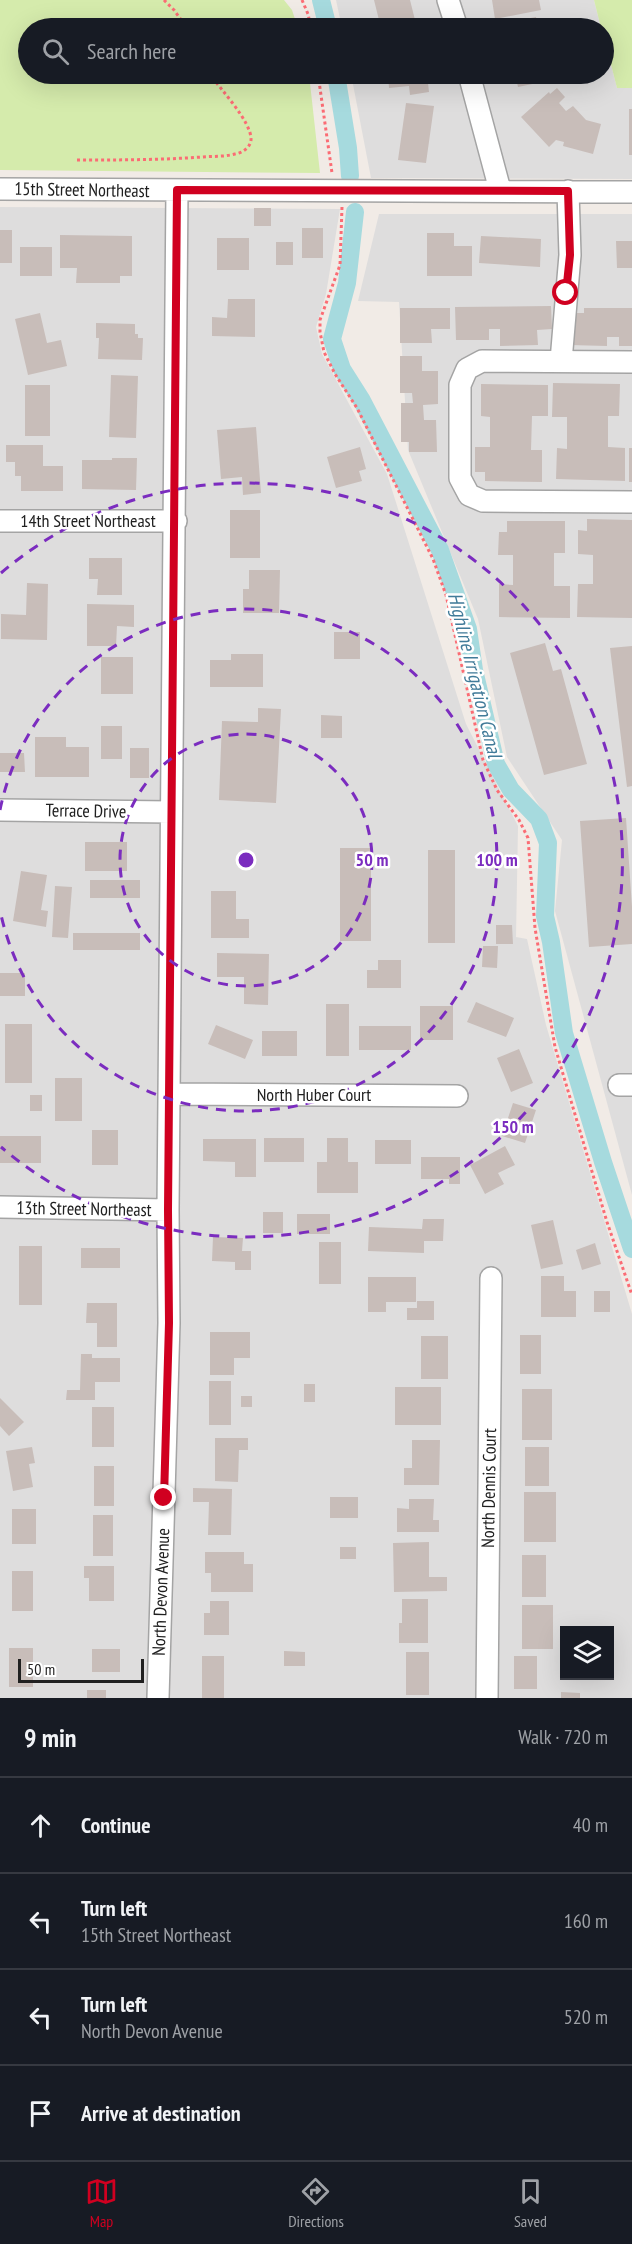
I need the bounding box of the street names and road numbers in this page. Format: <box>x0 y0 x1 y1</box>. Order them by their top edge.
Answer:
street label: 15th Street Northeast <box>14 177 150 202</box>
street label: 14th Street Northeast <box>20 509 156 532</box>
street label: Terrace Drive <box>45 798 127 823</box>
street label: North Huber Court <box>257 1083 371 1106</box>
street label: 13th Street Northeast <box>16 1196 152 1221</box>
street label: North Dennis Court <box>476 1428 501 1548</box>
street label: North Devon Avenue <box>147 1528 174 1656</box>

